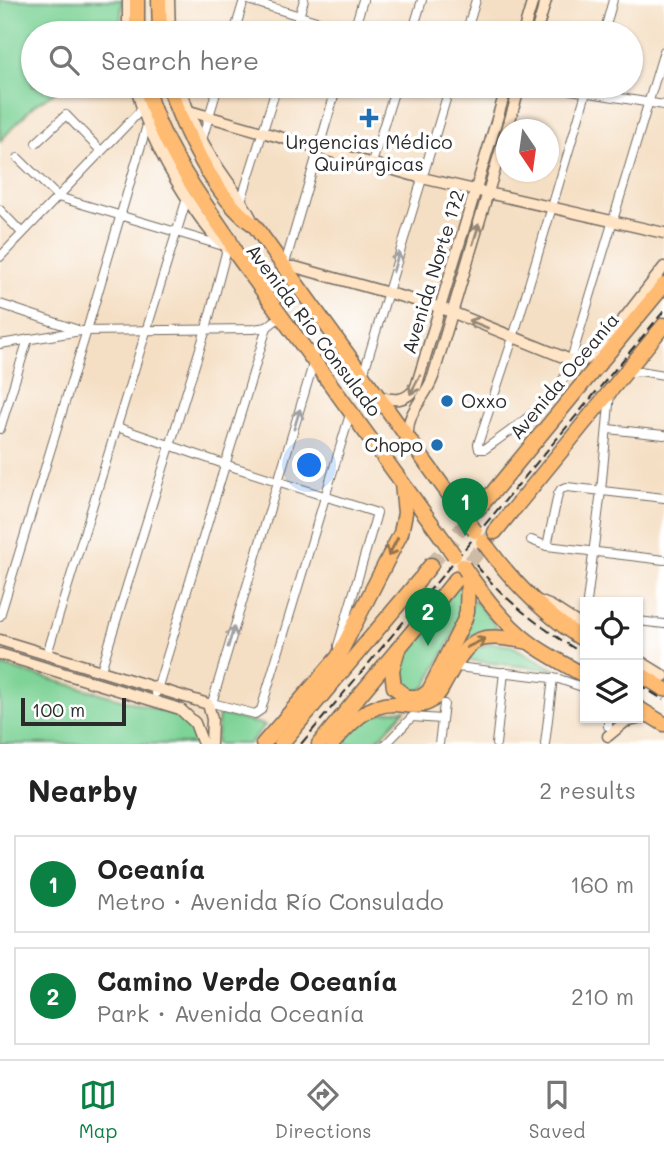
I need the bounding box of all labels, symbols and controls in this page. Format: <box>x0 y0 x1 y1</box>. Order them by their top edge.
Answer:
search box <box>21 21 643 98</box>
icon: search <box>45 41 83 79</box>
text: Search here <box>101 43 259 77</box>
marker: Urgencias Médico Quirúrgicas <box>359 108 379 128</box>
north arrow <box>496 119 559 182</box>
place label: Urgencias Médico Quirúrgicas <box>286 129 452 176</box>
street label: Avenida Norte 172 <box>396 187 469 357</box>
one-way arrow <box>470 224 483 246</box>
street label: Avenida Río Consulado <box>241 238 388 421</box>
one-way arrow <box>390 251 403 273</box>
street label: Avenida Oceanía <box>503 307 624 444</box>
one-way arrow <box>467 316 489 329</box>
one-way arrow <box>407 374 421 394</box>
place label: Oxxo <box>461 388 507 413</box>
marker: Oxxo <box>439 393 455 409</box>
one-way arrow <box>291 409 304 431</box>
place label: Chopo <box>364 432 423 457</box>
marker: Chopo <box>429 437 445 453</box>
your location <box>292 448 326 482</box>
pin: 1 <box>442 478 488 536</box>
one-way arrow <box>386 536 400 557</box>
pin: 2 <box>405 588 451 646</box>
map controls <box>580 597 643 723</box>
button: locate <box>580 597 643 660</box>
one-way arrow <box>226 627 239 649</box>
one-way arrow <box>465 636 486 649</box>
button: layers <box>580 660 643 723</box>
scale bar <box>21 695 126 727</box>
text: 100 m <box>32 697 85 722</box>
text: Nearby <box>28 770 138 810</box>
text: 2 results <box>539 775 636 805</box>
text: Oceanía <box>97 852 205 886</box>
text: 1 <box>48 869 58 899</box>
text: 160 m <box>570 869 634 899</box>
text: Metro · Avenida Río Consulado <box>97 886 444 916</box>
text: Camino Verde Oceanía <box>97 964 397 998</box>
text: 2 <box>47 981 59 1011</box>
text: 210 m <box>571 981 634 1011</box>
text: Park · Avenida Oceanía <box>97 998 365 1028</box>
tab: Map <box>79 1076 117 1143</box>
tab: Directions <box>275 1076 371 1143</box>
tab: Saved <box>529 1076 585 1143</box>

